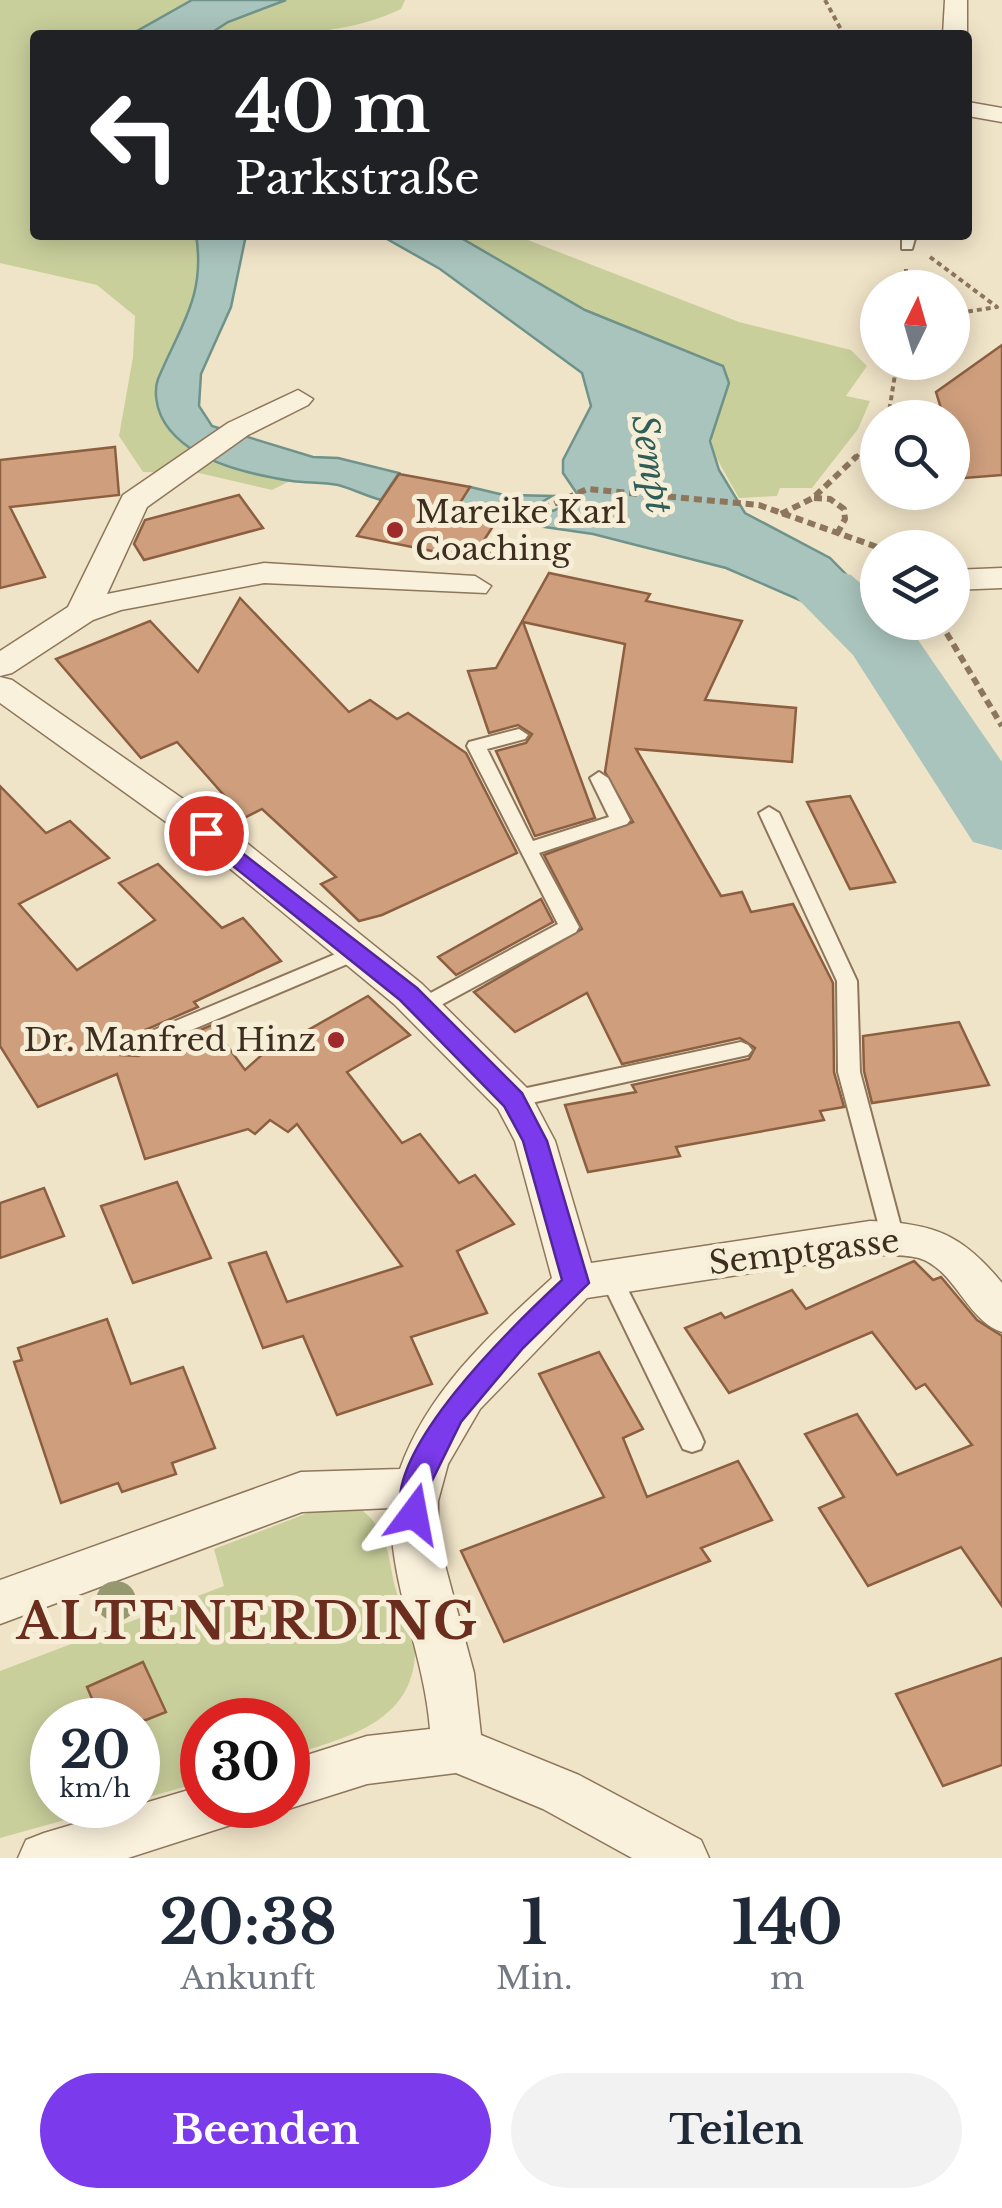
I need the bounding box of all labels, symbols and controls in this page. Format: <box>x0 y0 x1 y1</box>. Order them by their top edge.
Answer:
text: 40 m <box>235 64 430 151</box>
icon: left <box>70 70 200 200</box>
text: Parkstraße <box>235 150 480 206</box>
north arrow <box>860 270 970 380</box>
map controls <box>860 270 970 640</box>
button: search <box>860 400 970 510</box>
water label: Sempt <box>623 412 681 517</box>
place label: Mareike Karl Coaching <box>415 492 626 569</box>
marker: Mareike Karl Coaching <box>384 519 406 541</box>
button: layers <box>860 530 970 640</box>
pin <box>164 791 249 876</box>
icon: arrive <box>179 806 234 861</box>
place label: Dr. Manfred Hinz <box>24 1020 316 1060</box>
marker: Dr. Manfred Hinz <box>325 1029 347 1051</box>
street label: Semptgasse <box>707 1220 901 1284</box>
position arrow <box>362 1462 466 1566</box>
district label: ALTENERDING <box>16 1590 479 1653</box>
speed limit sign: 30 <box>180 1698 310 1828</box>
text: 20 <box>60 1719 130 1782</box>
text: km/h <box>60 1773 130 1804</box>
text: 20:38 <box>159 1886 337 1960</box>
text: 1 <box>521 1886 547 1960</box>
text: 140 <box>732 1886 843 1960</box>
text: Ankunft <box>180 1958 316 1998</box>
text: Min. <box>496 1958 572 1998</box>
text: m <box>770 1958 804 1998</box>
button: Beenden <box>40 2073 491 2188</box>
button: Teilen <box>511 2073 962 2188</box>

